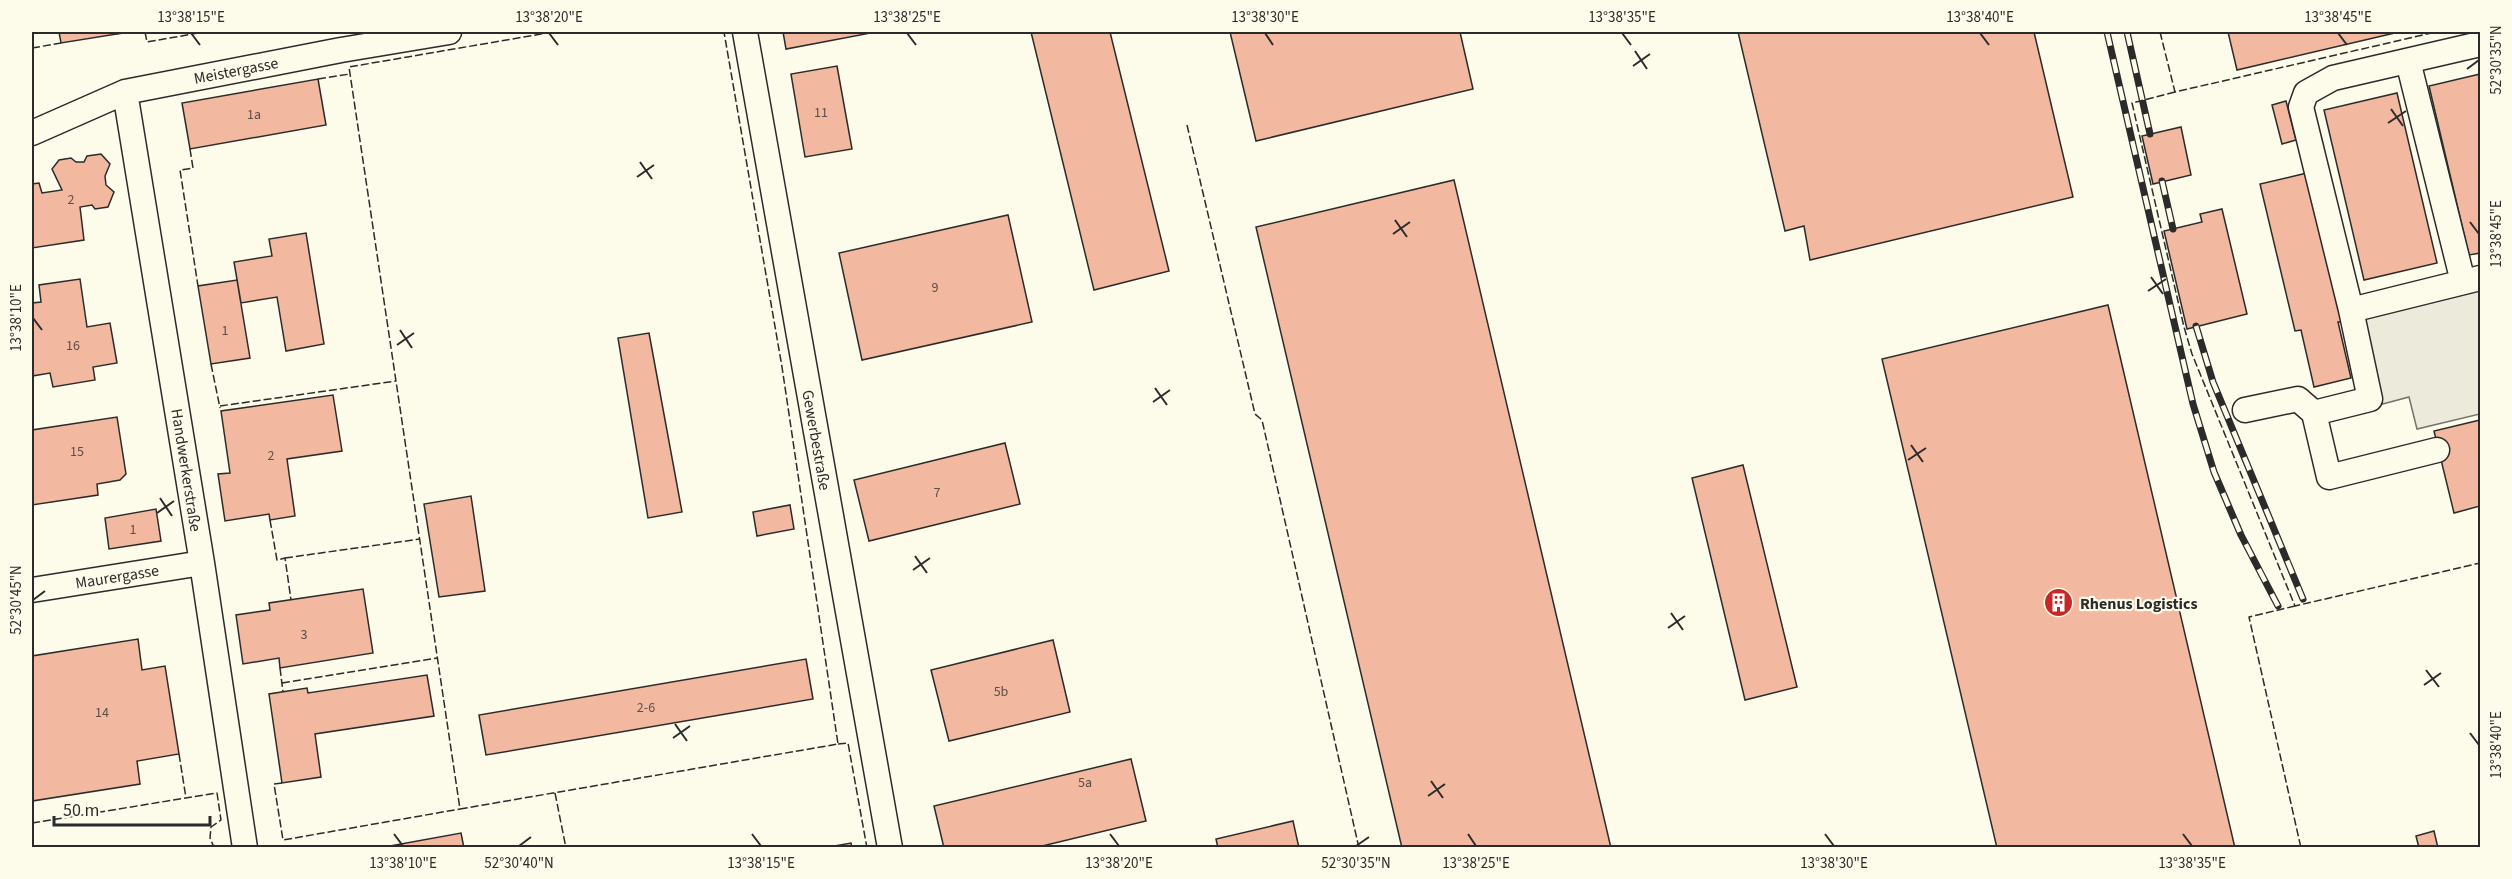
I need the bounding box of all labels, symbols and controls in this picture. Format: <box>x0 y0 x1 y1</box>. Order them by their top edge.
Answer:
text: 13°38'15"E <box>157 7 225 28</box>
text: 13°38'20"E <box>515 7 583 28</box>
text: 13°38'25"E <box>873 7 941 28</box>
text: 13°38'30"E <box>1231 7 1299 28</box>
text: 13°38'35"E <box>1588 7 1656 28</box>
text: 13°38'40"E <box>1946 7 2014 28</box>
text: 13°38'45"E <box>2304 7 2372 28</box>
text: 52°30'35"N <box>2486 25 2507 95</box>
street label: Meistergasse <box>192 52 280 90</box>
house number: 11 <box>814 103 828 123</box>
house number: 1a <box>247 105 261 125</box>
house number: 2 <box>68 190 75 210</box>
text: 13°38'45"E <box>2486 200 2507 268</box>
house number: 9 <box>932 278 939 298</box>
text: 13°38'10"E <box>6 284 27 352</box>
house number: 1 <box>222 321 229 341</box>
house number: 16 <box>66 336 80 356</box>
street label: Gewerbestraße <box>796 388 836 492</box>
street label: Handwerkerstraße <box>165 407 207 533</box>
house number: 15 <box>70 442 84 462</box>
house number: 2 <box>268 446 275 466</box>
house number: 7 <box>934 483 941 503</box>
house number: 1 <box>130 520 137 540</box>
street label: Maurergasse <box>74 560 161 594</box>
text: 52°30'45"N <box>6 565 27 635</box>
building icon: Rhenus Logistics <box>2043 587 2075 619</box>
place label: Rhenus Logistics <box>2080 593 2198 615</box>
house number: 3 <box>301 625 308 645</box>
house number: 5b <box>994 682 1009 702</box>
house number: 2-6 <box>637 698 655 718</box>
house number: 14 <box>95 703 109 723</box>
text: 13°38'40"E <box>2486 711 2507 779</box>
house number: 5a <box>1078 773 1092 793</box>
scale bar <box>54 789 210 827</box>
text: 50 m <box>63 798 99 823</box>
text: 13°38'10"E <box>369 853 437 874</box>
text: 52°30'40"N <box>484 853 554 874</box>
text: 13°38'15"E <box>727 853 795 874</box>
text: 13°38'20"E <box>1085 853 1153 874</box>
text: 52°30'35"N <box>1321 853 1391 874</box>
text: 13°38'25"E <box>1442 853 1510 874</box>
text: 13°38'30"E <box>1800 853 1868 874</box>
text: 13°38'35"E <box>2158 853 2226 874</box>

